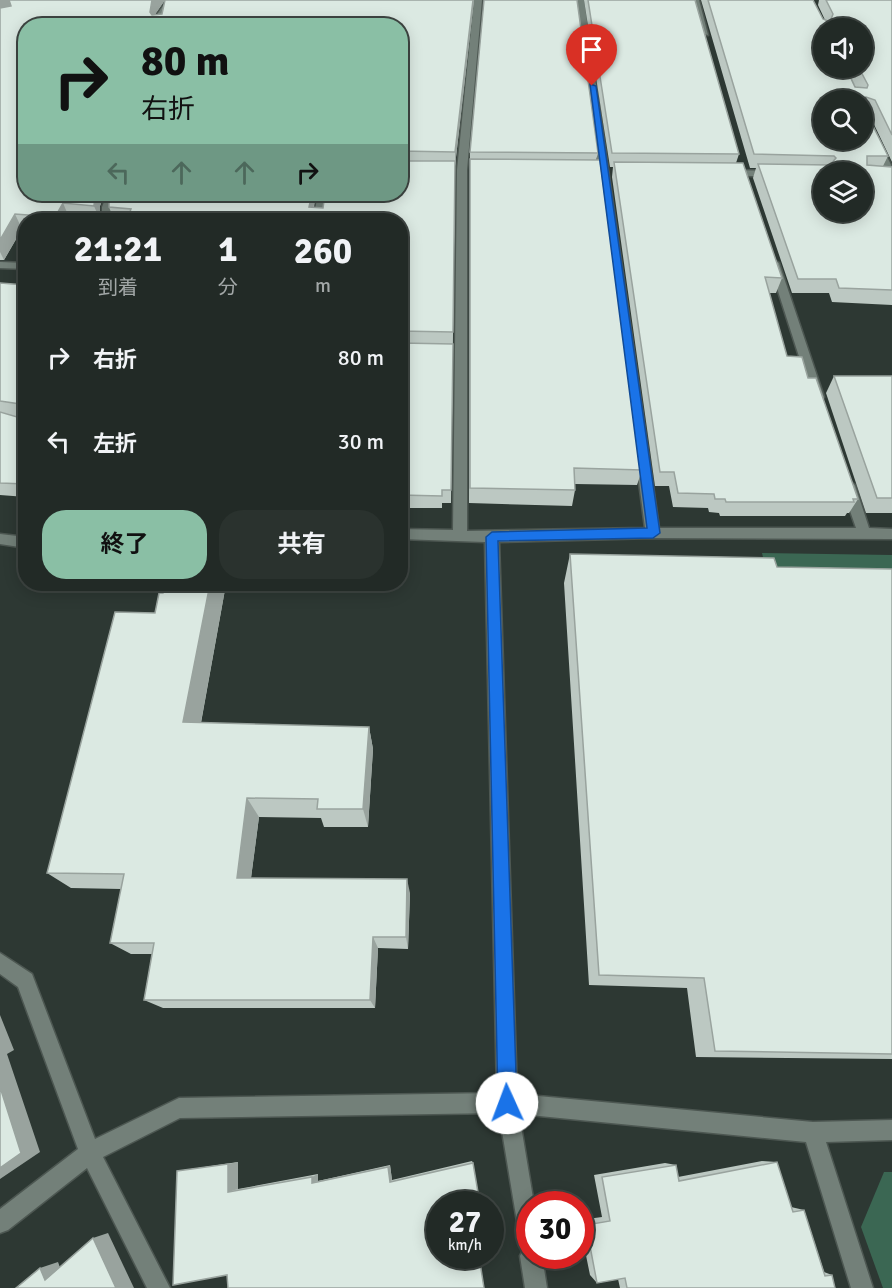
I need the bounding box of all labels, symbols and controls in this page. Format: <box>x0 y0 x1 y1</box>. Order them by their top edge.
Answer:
map controls <box>813 18 873 222</box>
button: sound <box>813 18 873 78</box>
pin <box>566 24 617 86</box>
icon: arrive <box>575 33 608 66</box>
text: 80 m <box>141 36 230 87</box>
icon: right <box>42 42 120 120</box>
button: search <box>813 90 873 150</box>
text: 右折 <box>141 93 195 126</box>
icon: left <box>102 156 135 189</box>
icon: ahead <box>165 156 198 189</box>
icon: ahead <box>228 156 261 189</box>
icon: right <box>291 156 324 189</box>
button: layers <box>813 162 873 222</box>
text: 21:21 <box>74 227 162 272</box>
text: 1 <box>218 227 238 272</box>
text: 260 <box>294 229 352 274</box>
text: m <box>315 273 331 298</box>
text: 到着 <box>98 275 138 300</box>
text: 分 <box>218 275 238 300</box>
icon: right <box>42 341 75 374</box>
text: 80 m <box>338 344 384 371</box>
text: 右折 <box>93 346 137 373</box>
icon: left <box>42 425 75 458</box>
text: 30 m <box>338 428 384 455</box>
text: 左折 <box>93 430 137 457</box>
button: 終了 <box>42 510 207 579</box>
button: 共有 <box>219 510 384 579</box>
position arrow <box>475 1071 539 1135</box>
speed limit sign: 30 <box>516 1191 594 1269</box>
text: 27 <box>449 1204 481 1241</box>
text: km/h <box>448 1236 482 1254</box>

